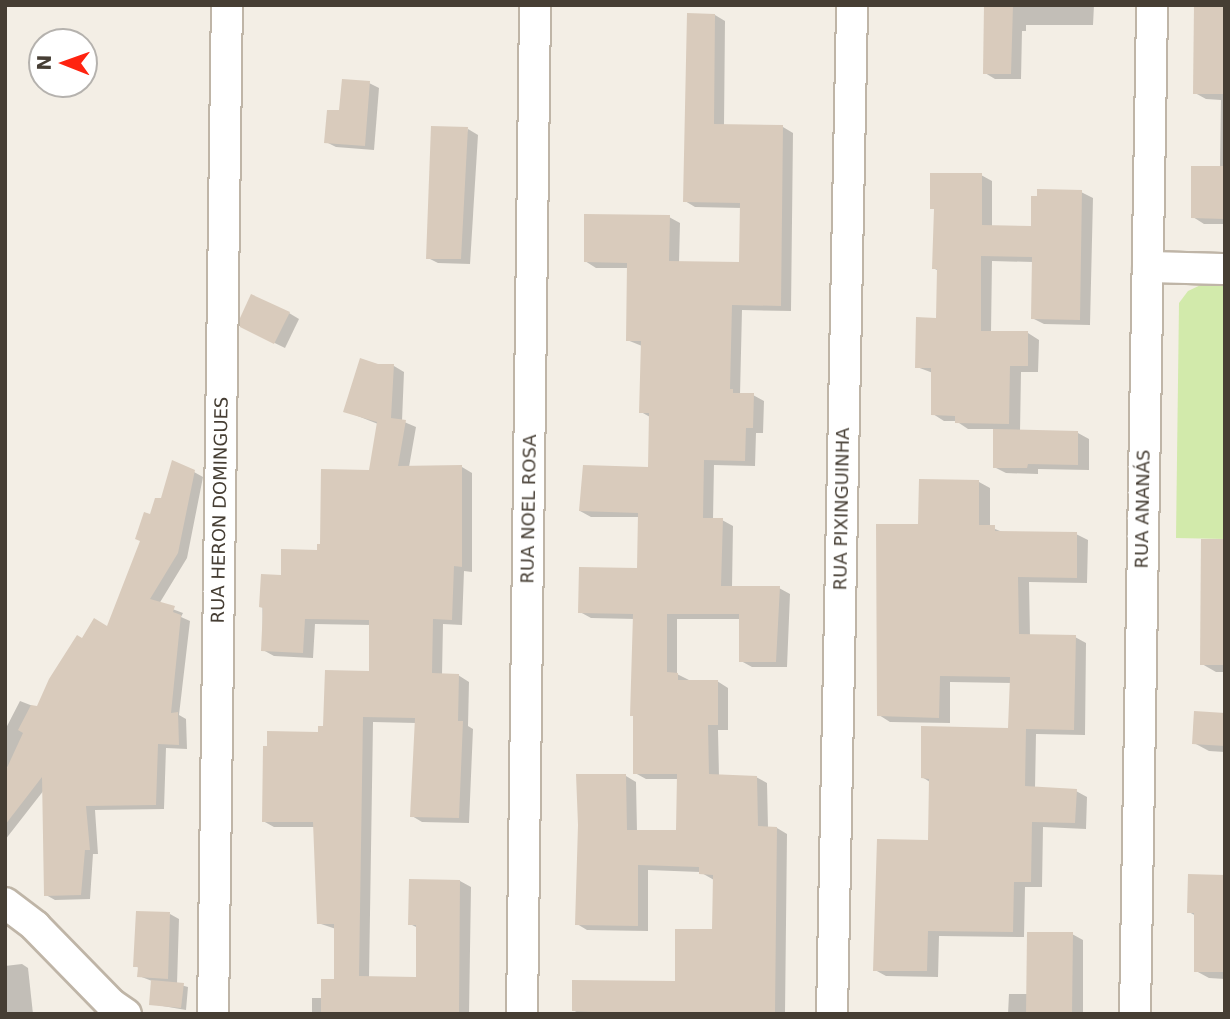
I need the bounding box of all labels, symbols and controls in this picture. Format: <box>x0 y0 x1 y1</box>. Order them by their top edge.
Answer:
north arrow <box>28 28 98 98</box>
text: N <box>33 55 55 71</box>
street label: RUA HERON DOMINGUES <box>207 396 233 624</box>
street label: RUA PIXINGUINHA <box>830 427 854 591</box>
street label: RUA NOEL ROSA <box>517 434 541 584</box>
street label: RUA ANANÁS <box>1131 449 1155 569</box>

